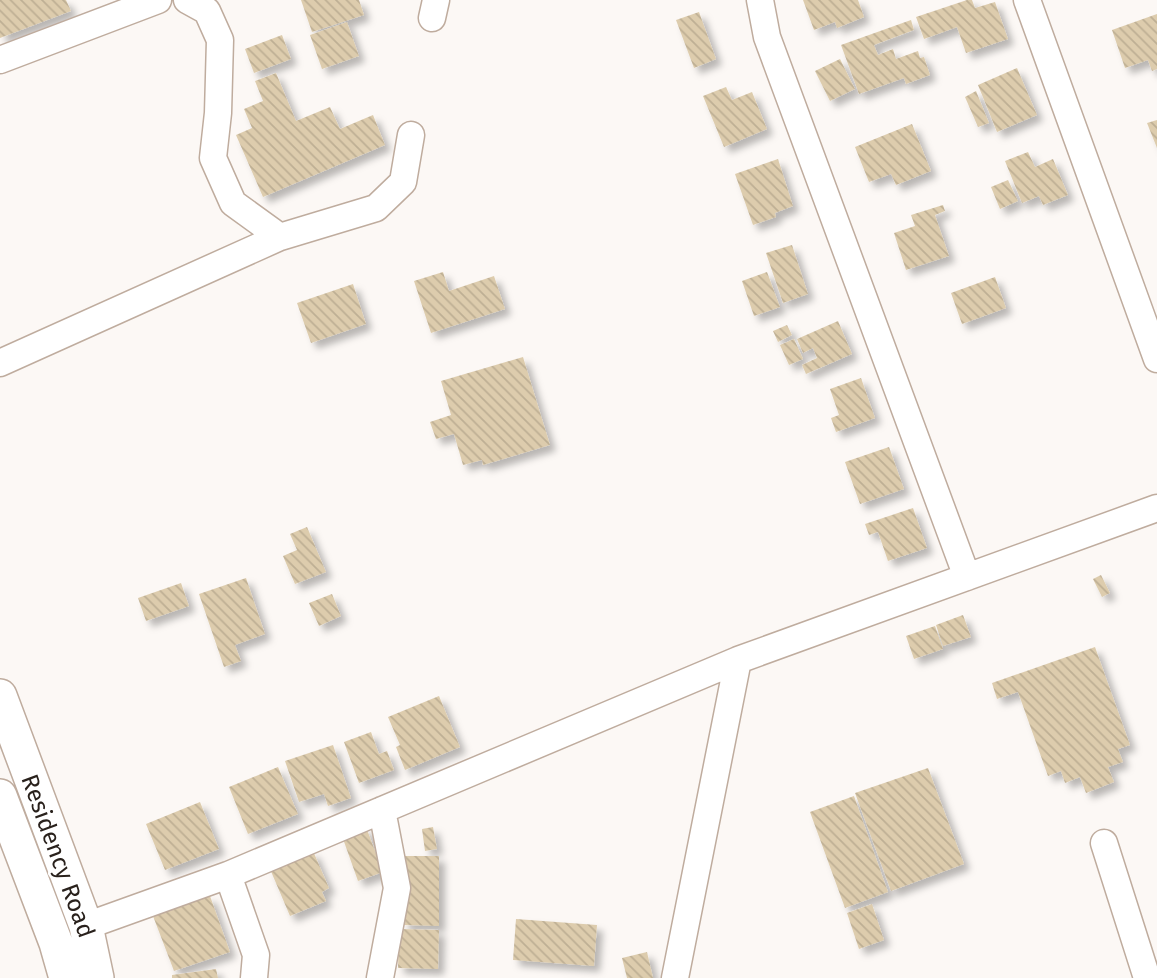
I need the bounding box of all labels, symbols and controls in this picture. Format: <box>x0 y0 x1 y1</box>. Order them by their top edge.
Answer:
street label: Residency Road <box>15 771 101 941</box>

